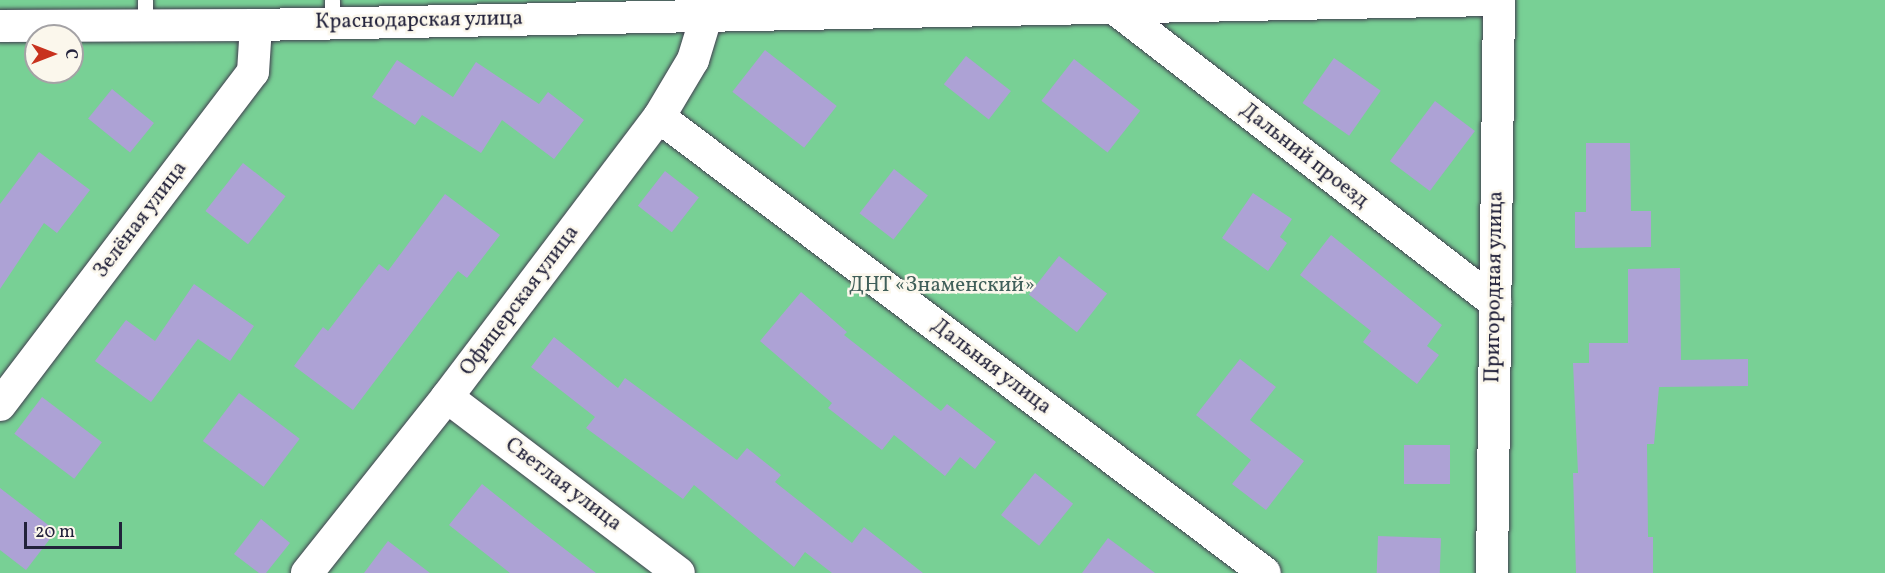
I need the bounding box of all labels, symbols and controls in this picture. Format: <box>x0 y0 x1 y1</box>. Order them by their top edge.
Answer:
street label: Краснодарская улица <box>315 7 523 35</box>
north arrow <box>24 24 84 84</box>
text: С <box>59 49 81 59</box>
street label: Дальний проезд <box>1235 98 1373 214</box>
street label: Зелёная улица <box>89 156 193 284</box>
street label: Пригородная улица <box>1481 191 1509 383</box>
street label: Офицерская улица <box>455 221 585 381</box>
park label: ДНТ «Знаменский» <box>848 273 1036 299</box>
street label: Дальняя улица <box>926 313 1056 421</box>
street label: Светлая улица <box>499 433 627 537</box>
scale bar <box>27 510 124 548</box>
text: 20 m <box>35 520 75 545</box>

